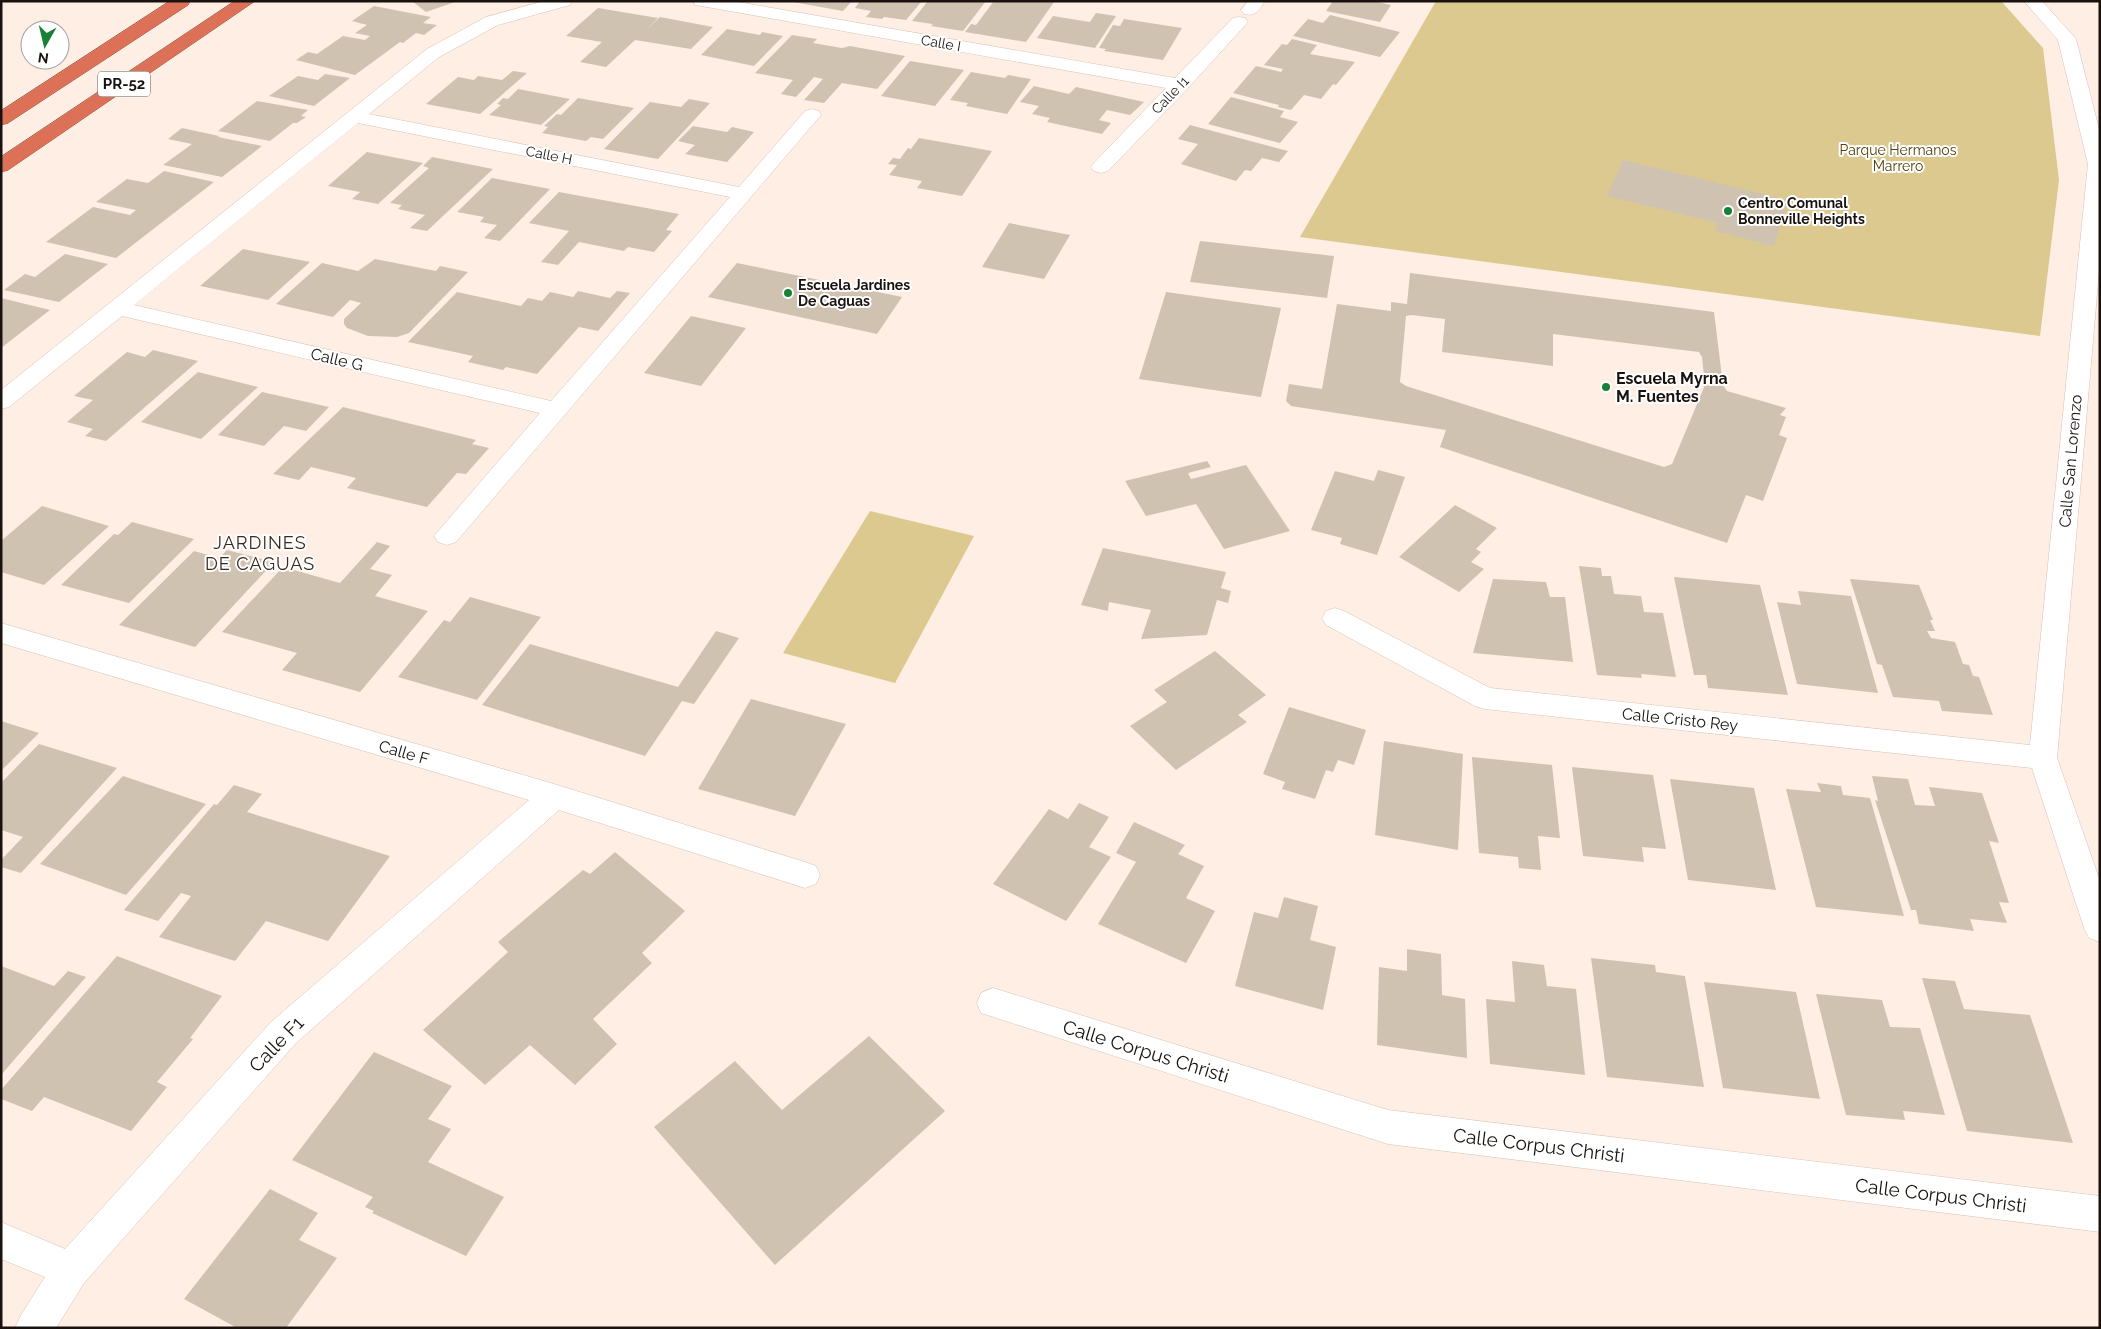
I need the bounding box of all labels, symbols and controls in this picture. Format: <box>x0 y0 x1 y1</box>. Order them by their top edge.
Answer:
north arrow <box>20 20 70 70</box>
street label: Calle I <box>920 32 962 54</box>
text: N <box>37 49 50 67</box>
road number: PR-52 <box>98 72 150 96</box>
street label: Calle I1 <box>1148 73 1192 117</box>
park label: Parque Hermanos Marrero <box>1840 142 1957 174</box>
street label: Calle H <box>524 143 574 167</box>
place label: Centro Comunal Bonneville Heights <box>1738 195 1865 227</box>
marker: Centro Comunal Bonneville Heights <box>1722 205 1734 217</box>
place label: Escuela Jardines De Caguas <box>798 277 910 309</box>
marker: Escuela Jardines De Caguas <box>782 287 794 299</box>
street label: Calle G <box>309 344 365 375</box>
place label: Escuela Myrna M. Fuentes <box>1616 369 1728 406</box>
marker: Escuela Myrna M. Fuentes <box>1600 381 1612 393</box>
street label: Calle San Lorenzo <box>2055 394 2086 528</box>
district label: JARDINES DE CAGUAS <box>205 532 315 574</box>
street label: Calle Cristo Rey <box>1621 704 1739 735</box>
street label: Calle F <box>377 736 431 769</box>
street label: Calle F1 <box>244 1012 308 1076</box>
street label: Calle Corpus Christi <box>1060 1015 1232 1087</box>
street label: Calle Corpus Christi <box>1452 1124 1626 1166</box>
street label: Calle Corpus Christi <box>1854 1174 2028 1216</box>

